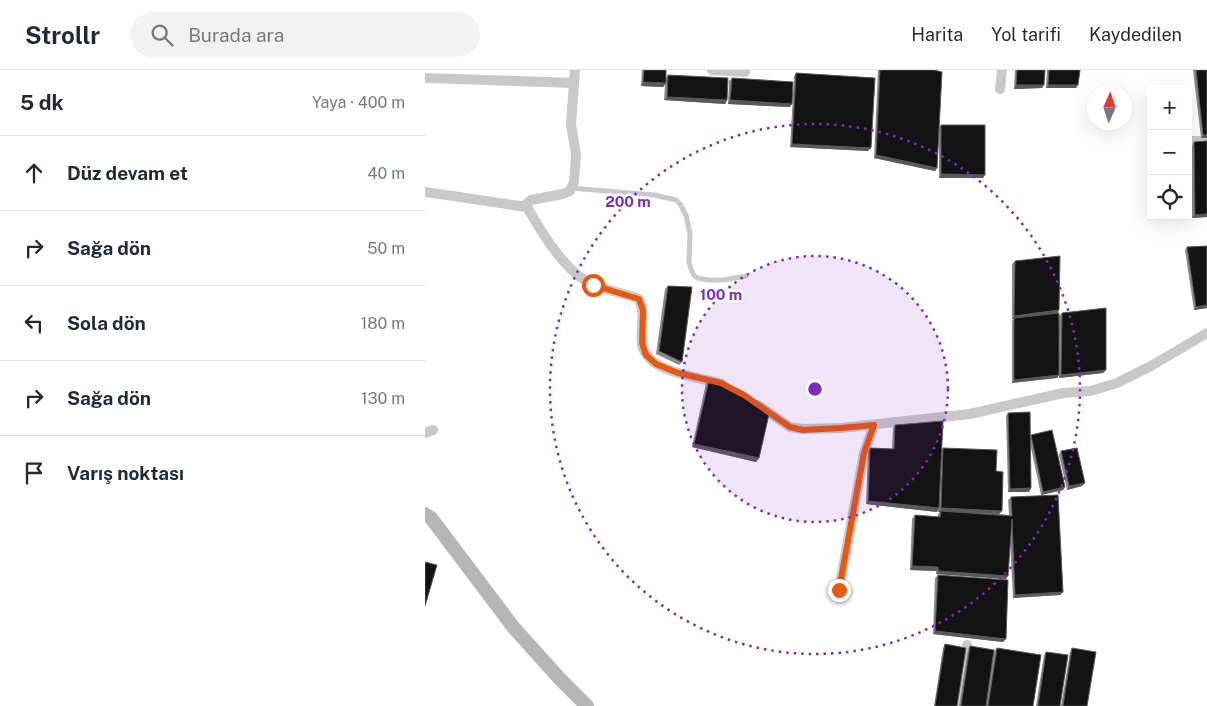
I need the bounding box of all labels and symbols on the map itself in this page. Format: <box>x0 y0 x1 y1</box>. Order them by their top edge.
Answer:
north arrow <box>1087 85 1132 130</box>
text: 200 m <box>605 193 651 210</box>
route start <box>582 274 605 297</box>
text: 100 m <box>700 286 742 303</box>
centre of rings <box>806 380 824 398</box>
route end <box>828 579 851 602</box>

